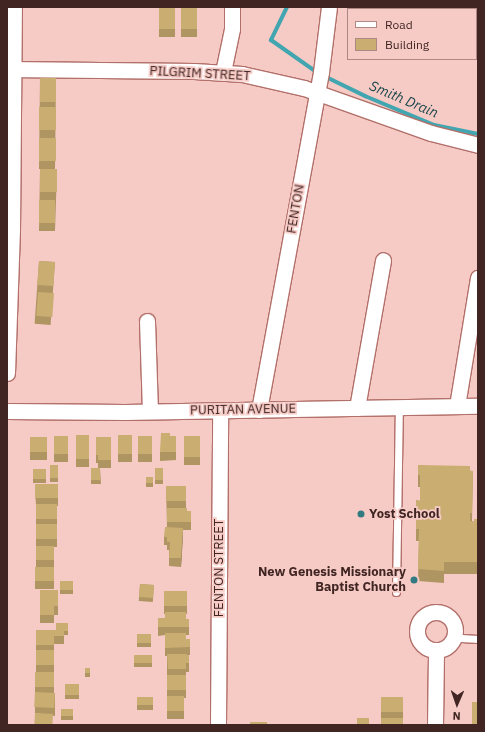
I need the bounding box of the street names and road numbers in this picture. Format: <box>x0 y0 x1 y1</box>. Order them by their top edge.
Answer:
street label: PILGRIM STREET <box>149 64 251 84</box>
street label: FENTON <box>284 183 308 235</box>
street label: PURITAN AVENUE <box>190 401 296 419</box>
street label: FENTON STREET <box>211 519 227 617</box>

